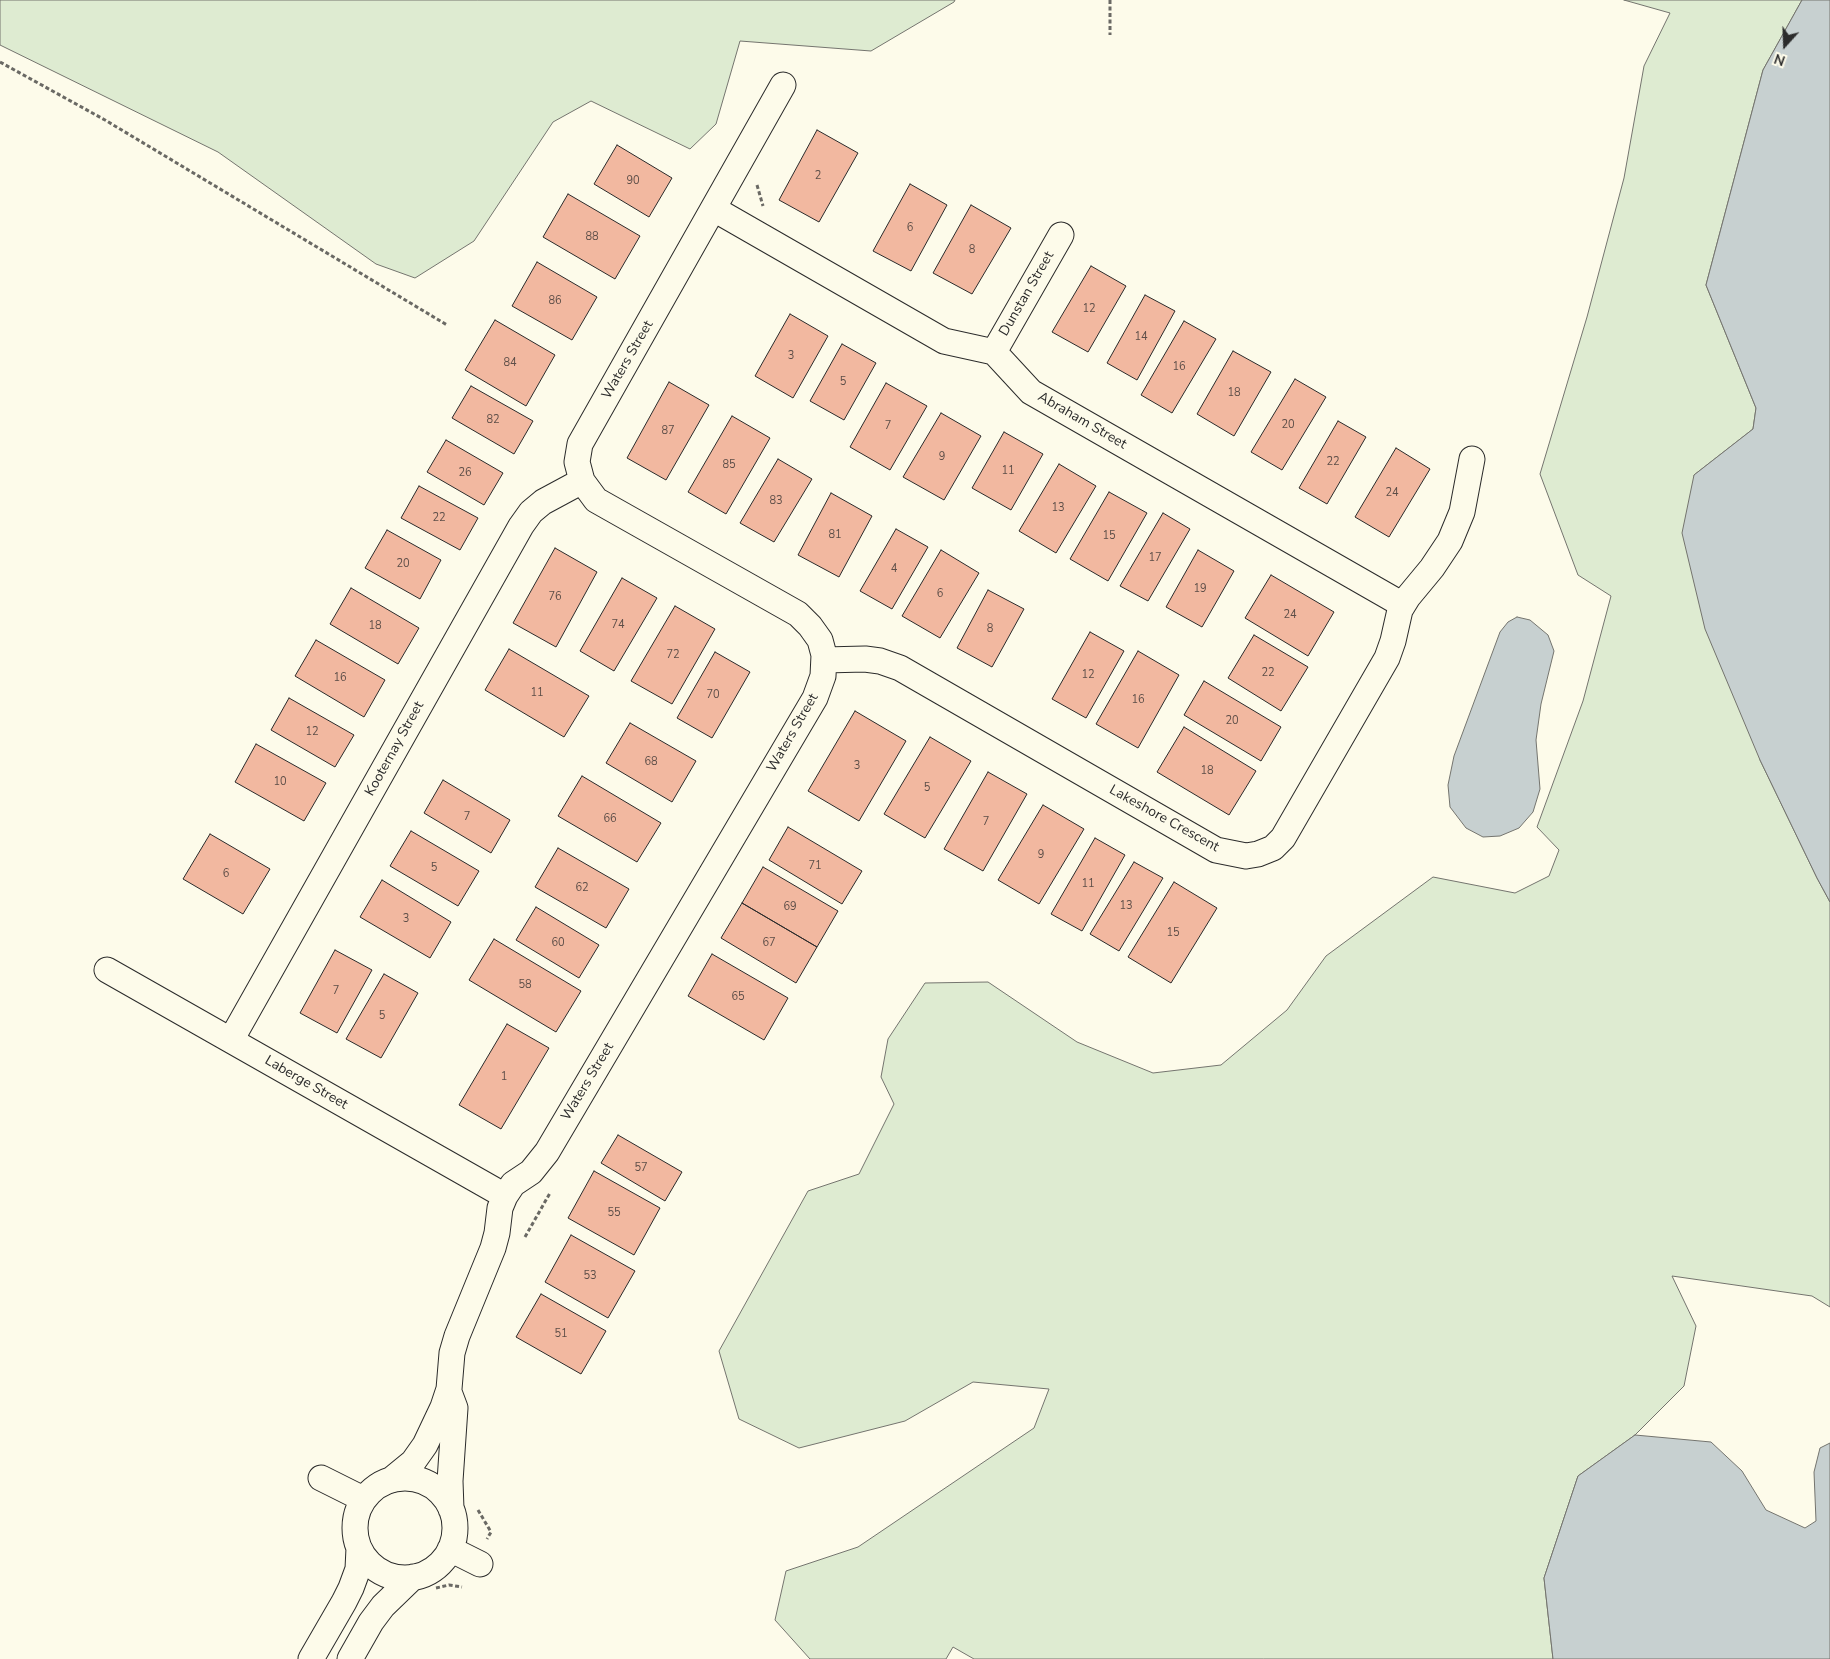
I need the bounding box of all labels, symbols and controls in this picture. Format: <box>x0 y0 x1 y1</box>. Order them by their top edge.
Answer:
north arrow <box>1760 20 1810 70</box>
text: N <box>1772 49 1788 70</box>
house number: 2 <box>815 169 821 183</box>
house number: 90 <box>626 174 640 188</box>
house number: 6 <box>907 221 913 235</box>
house number: 88 <box>585 230 599 244</box>
house number: 8 <box>969 243 975 257</box>
street label: Dunstan Street <box>996 249 1058 339</box>
house number: 86 <box>548 294 562 308</box>
house number: 12 <box>1082 302 1096 316</box>
street label: Waters Street <box>599 318 657 402</box>
house number: 14 <box>1134 330 1148 344</box>
house number: 3 <box>788 349 794 363</box>
house number: 84 <box>503 356 517 370</box>
house number: 16 <box>1172 360 1186 374</box>
house number: 5 <box>840 375 846 389</box>
house number: 18 <box>1227 386 1241 400</box>
street label: Abraham Street <box>1035 389 1129 453</box>
house number: 82 <box>486 413 500 427</box>
house number: 20 <box>1281 418 1295 432</box>
house number: 7 <box>885 419 891 433</box>
house number: 87 <box>661 424 675 438</box>
house number: 9 <box>939 450 945 464</box>
house number: 22 <box>1326 455 1340 469</box>
house number: 85 <box>722 458 736 472</box>
house number: 11 <box>1001 464 1015 478</box>
house number: 26 <box>458 466 472 480</box>
house number: 24 <box>1385 486 1399 500</box>
house number: 83 <box>769 494 783 508</box>
house number: 13 <box>1051 501 1065 515</box>
house number: 22 <box>432 511 446 525</box>
house number: 81 <box>828 528 842 542</box>
house number: 15 <box>1102 529 1116 543</box>
house number: 17 <box>1148 551 1162 565</box>
house number: 20 <box>396 557 410 571</box>
house number: 4 <box>891 562 897 576</box>
house number: 19 <box>1193 582 1207 596</box>
house number: 6 <box>937 587 943 601</box>
house number: 76 <box>548 590 562 604</box>
house number: 24 <box>1283 608 1297 622</box>
house number: 74 <box>611 618 625 632</box>
house number: 18 <box>368 619 382 633</box>
house number: 8 <box>987 622 993 636</box>
house number: 72 <box>666 648 680 662</box>
house number: 22 <box>1261 666 1275 680</box>
house number: 12 <box>1081 668 1095 682</box>
house number: 16 <box>333 671 347 685</box>
house number: 11 <box>530 686 544 700</box>
house number: 70 <box>706 688 720 702</box>
street label: Waters Street <box>764 691 822 775</box>
house number: 16 <box>1131 693 1145 707</box>
street label: Kooternay Street <box>362 699 428 799</box>
house number: 20 <box>1225 714 1239 728</box>
house number: 12 <box>305 725 319 739</box>
house number: 68 <box>644 755 658 769</box>
house number: 3 <box>854 759 860 773</box>
house number: 18 <box>1200 764 1214 778</box>
house number: 10 <box>273 775 287 789</box>
house number: 5 <box>924 781 930 795</box>
street label: Lakeshore Crescent <box>1106 782 1222 856</box>
house number: 7 <box>464 810 470 824</box>
house number: 66 <box>603 812 617 826</box>
house number: 7 <box>983 815 989 829</box>
house number: 9 <box>1038 848 1044 862</box>
house number: 71 <box>808 859 822 873</box>
house number: 5 <box>431 861 437 875</box>
house number: 6 <box>223 867 229 881</box>
house number: 11 <box>1081 877 1095 891</box>
house number: 62 <box>575 881 589 895</box>
house number: 13 <box>1119 899 1133 913</box>
house number: 69 <box>783 900 797 914</box>
house number: 3 <box>403 912 409 926</box>
house number: 15 <box>1166 926 1180 940</box>
house number: 60 <box>551 936 565 950</box>
house number: 67 <box>762 936 776 950</box>
house number: 58 <box>518 978 532 992</box>
house number: 7 <box>333 984 339 998</box>
house number: 65 <box>731 990 745 1004</box>
house number: 5 <box>379 1009 385 1023</box>
street label: Waters Street <box>558 1040 618 1124</box>
street label: Laberge Street <box>262 1052 350 1114</box>
house number: 1 <box>501 1070 507 1084</box>
house number: 57 <box>634 1161 648 1175</box>
house number: 55 <box>607 1206 621 1220</box>
house number: 53 <box>583 1269 597 1283</box>
house number: 51 <box>554 1327 568 1341</box>

